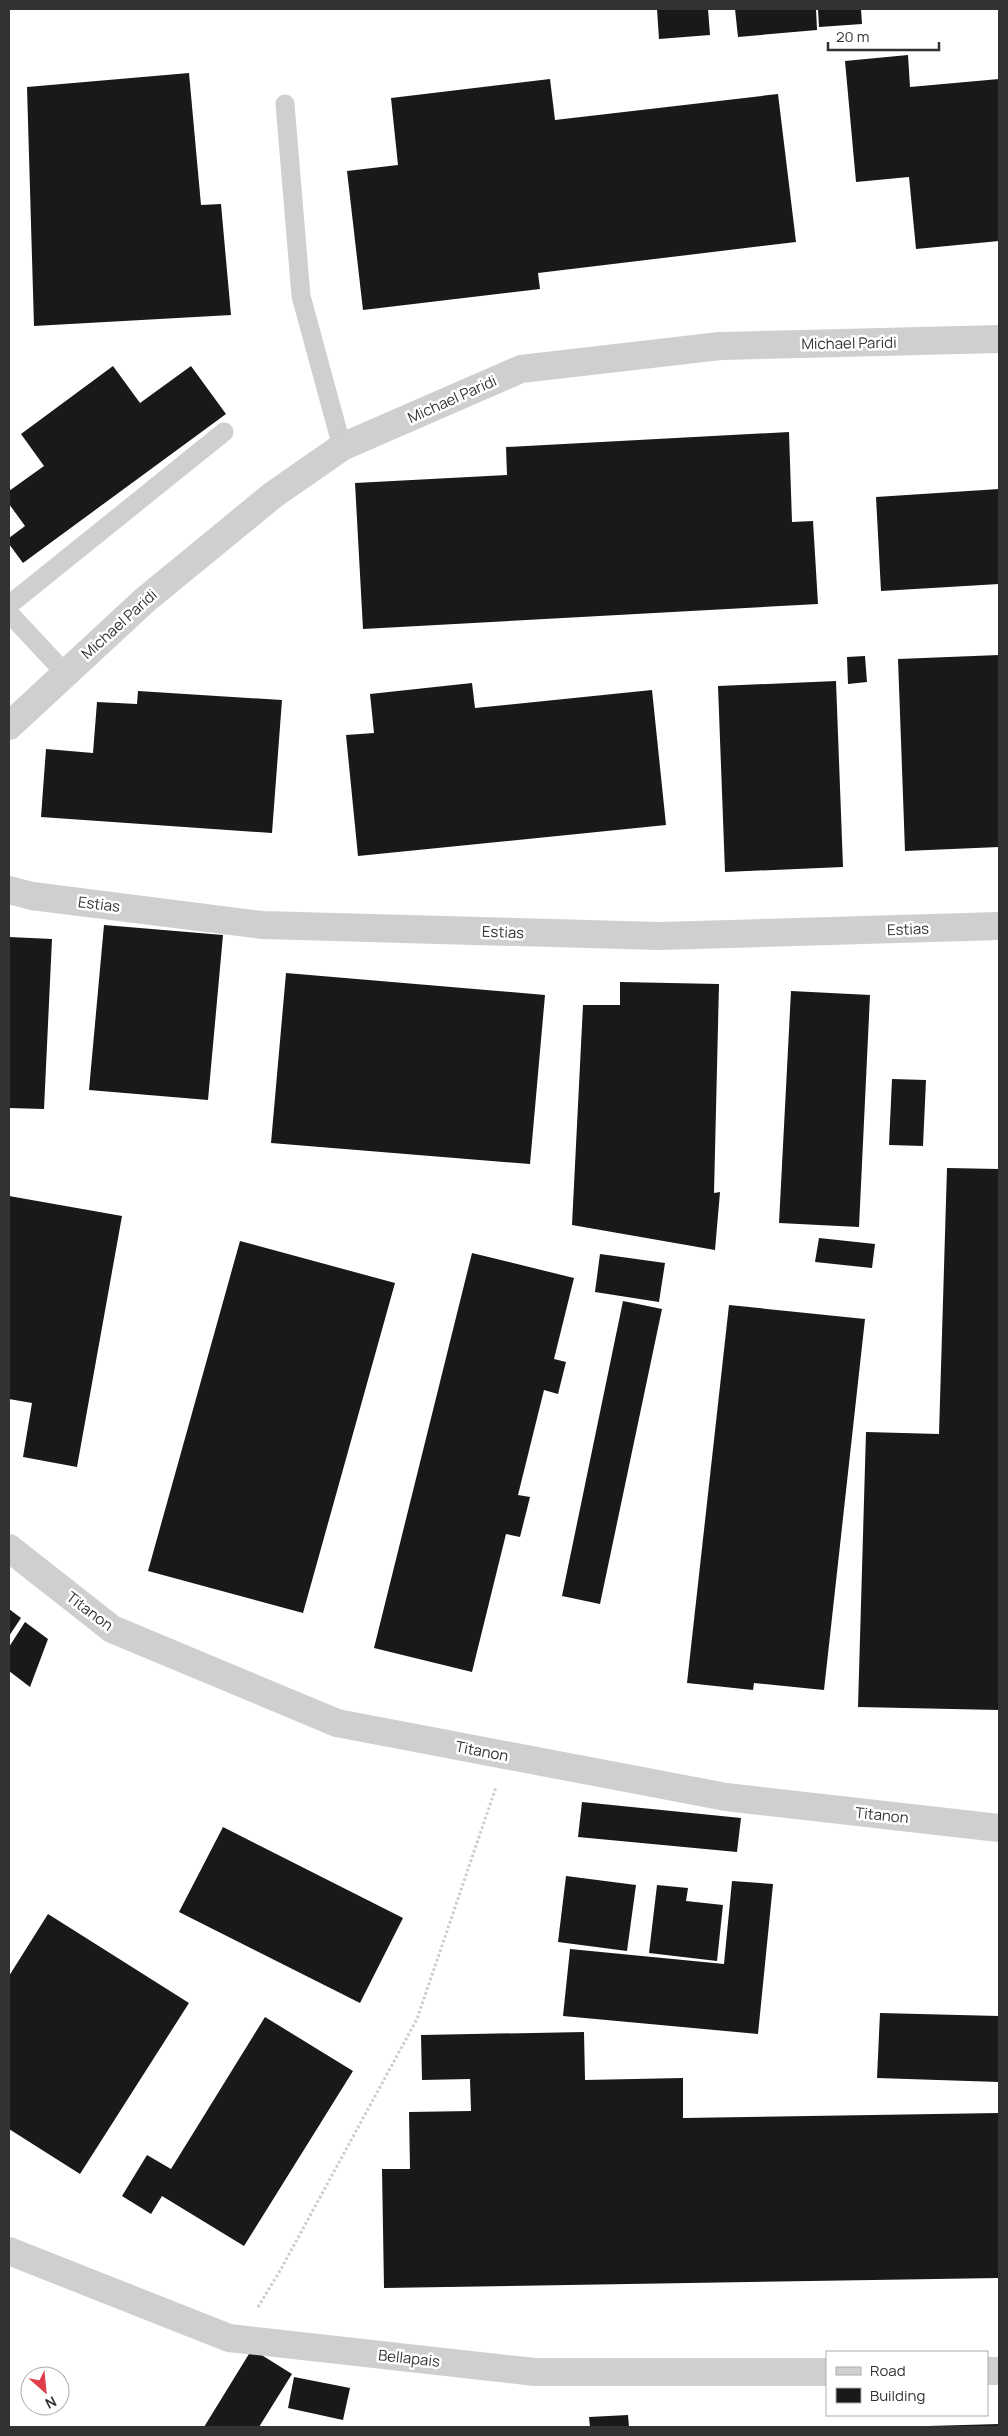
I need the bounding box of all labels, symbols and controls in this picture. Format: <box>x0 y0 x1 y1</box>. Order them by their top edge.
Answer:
scale bar <box>828 20 939 52</box>
text: 20 m <box>836 26 869 47</box>
street label: Michael Paridi <box>801 332 897 354</box>
street label: Michael Paridi <box>404 370 500 428</box>
street label: Michael Paridi <box>77 584 161 664</box>
street label: Estias <box>77 891 121 917</box>
street label: Estias <box>887 918 930 940</box>
street label: Estias <box>482 921 525 943</box>
street label: Titanon <box>62 1587 118 1636</box>
street label: Titanon <box>454 1736 510 1766</box>
street label: Titanon <box>854 1802 910 1828</box>
street label: Bellapais <box>377 2344 441 2372</box>
legend <box>826 2351 988 2416</box>
text: Road <box>870 2360 906 2381</box>
north arrow <box>20 2366 70 2416</box>
text: Building <box>870 2385 925 2406</box>
text: N <box>42 2392 60 2414</box>

